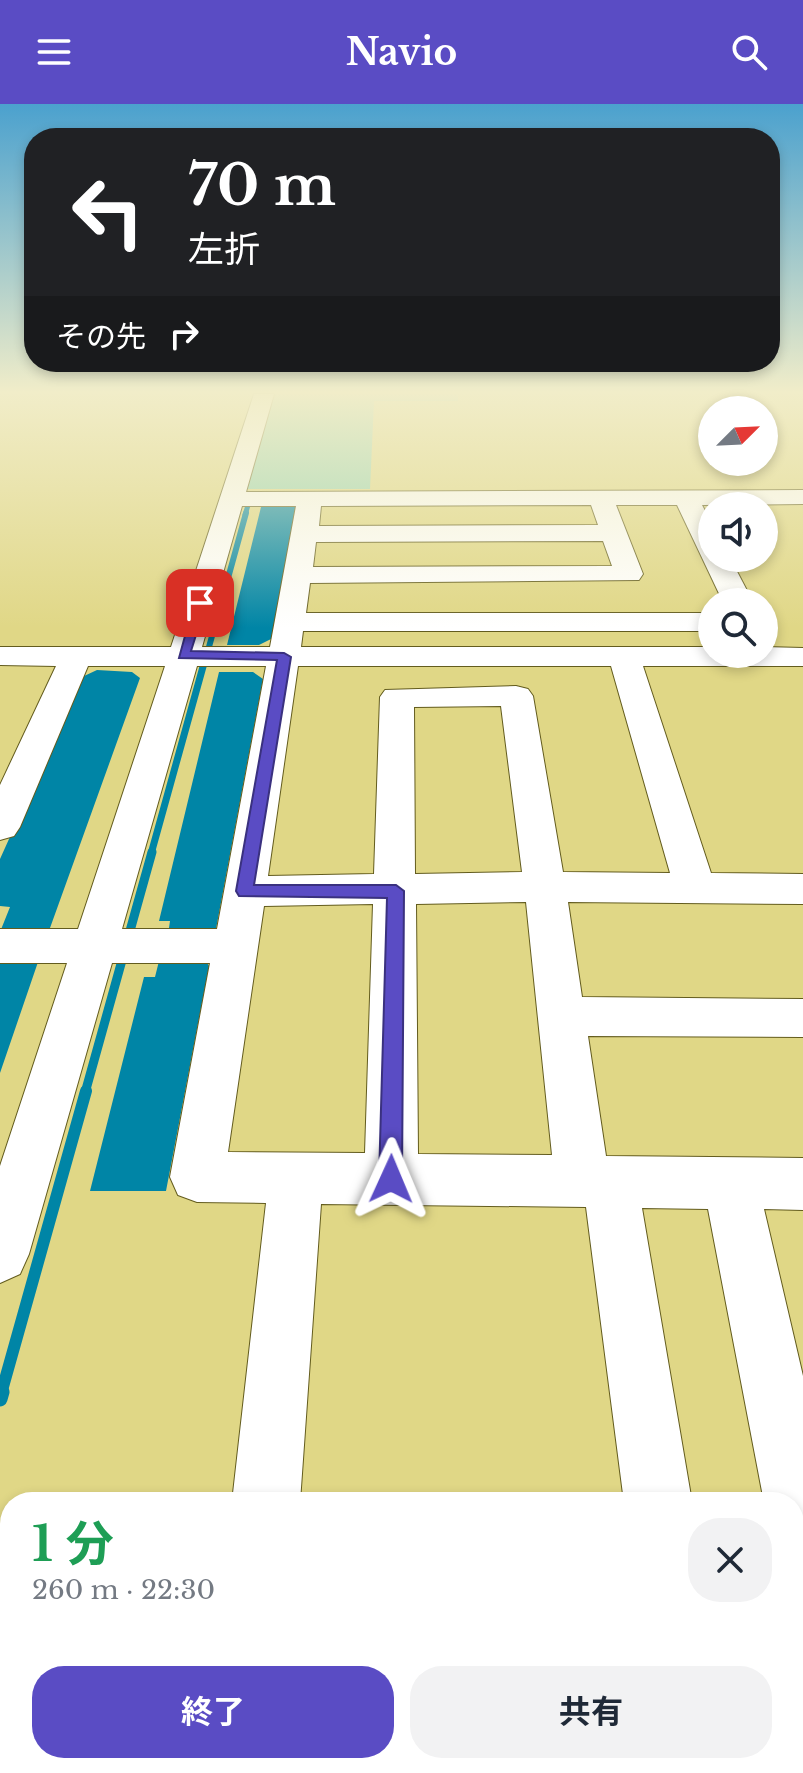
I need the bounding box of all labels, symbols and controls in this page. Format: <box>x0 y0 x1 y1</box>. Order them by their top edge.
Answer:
icon: menu <box>32 30 76 74</box>
text: Navio <box>346 30 457 75</box>
icon: search <box>727 30 771 74</box>
text: 70 m <box>188 151 336 220</box>
icon: left <box>56 160 160 264</box>
text: 左折 <box>188 227 260 272</box>
icon: right <box>162 312 206 356</box>
text: その先 <box>56 318 146 355</box>
north arrow <box>698 396 778 476</box>
map controls <box>698 396 778 668</box>
button: sound <box>698 492 778 572</box>
pin <box>166 569 234 637</box>
icon: arrive <box>178 581 222 625</box>
button: search <box>698 588 778 668</box>
position arrow <box>349 1137 433 1221</box>
text: 1 分 <box>32 1514 114 1574</box>
button: close <box>688 1518 772 1602</box>
text: 260 m · 22:30 <box>32 1574 215 1606</box>
button: 終了 <box>32 1666 394 1758</box>
button: 共有 <box>410 1666 772 1758</box>

